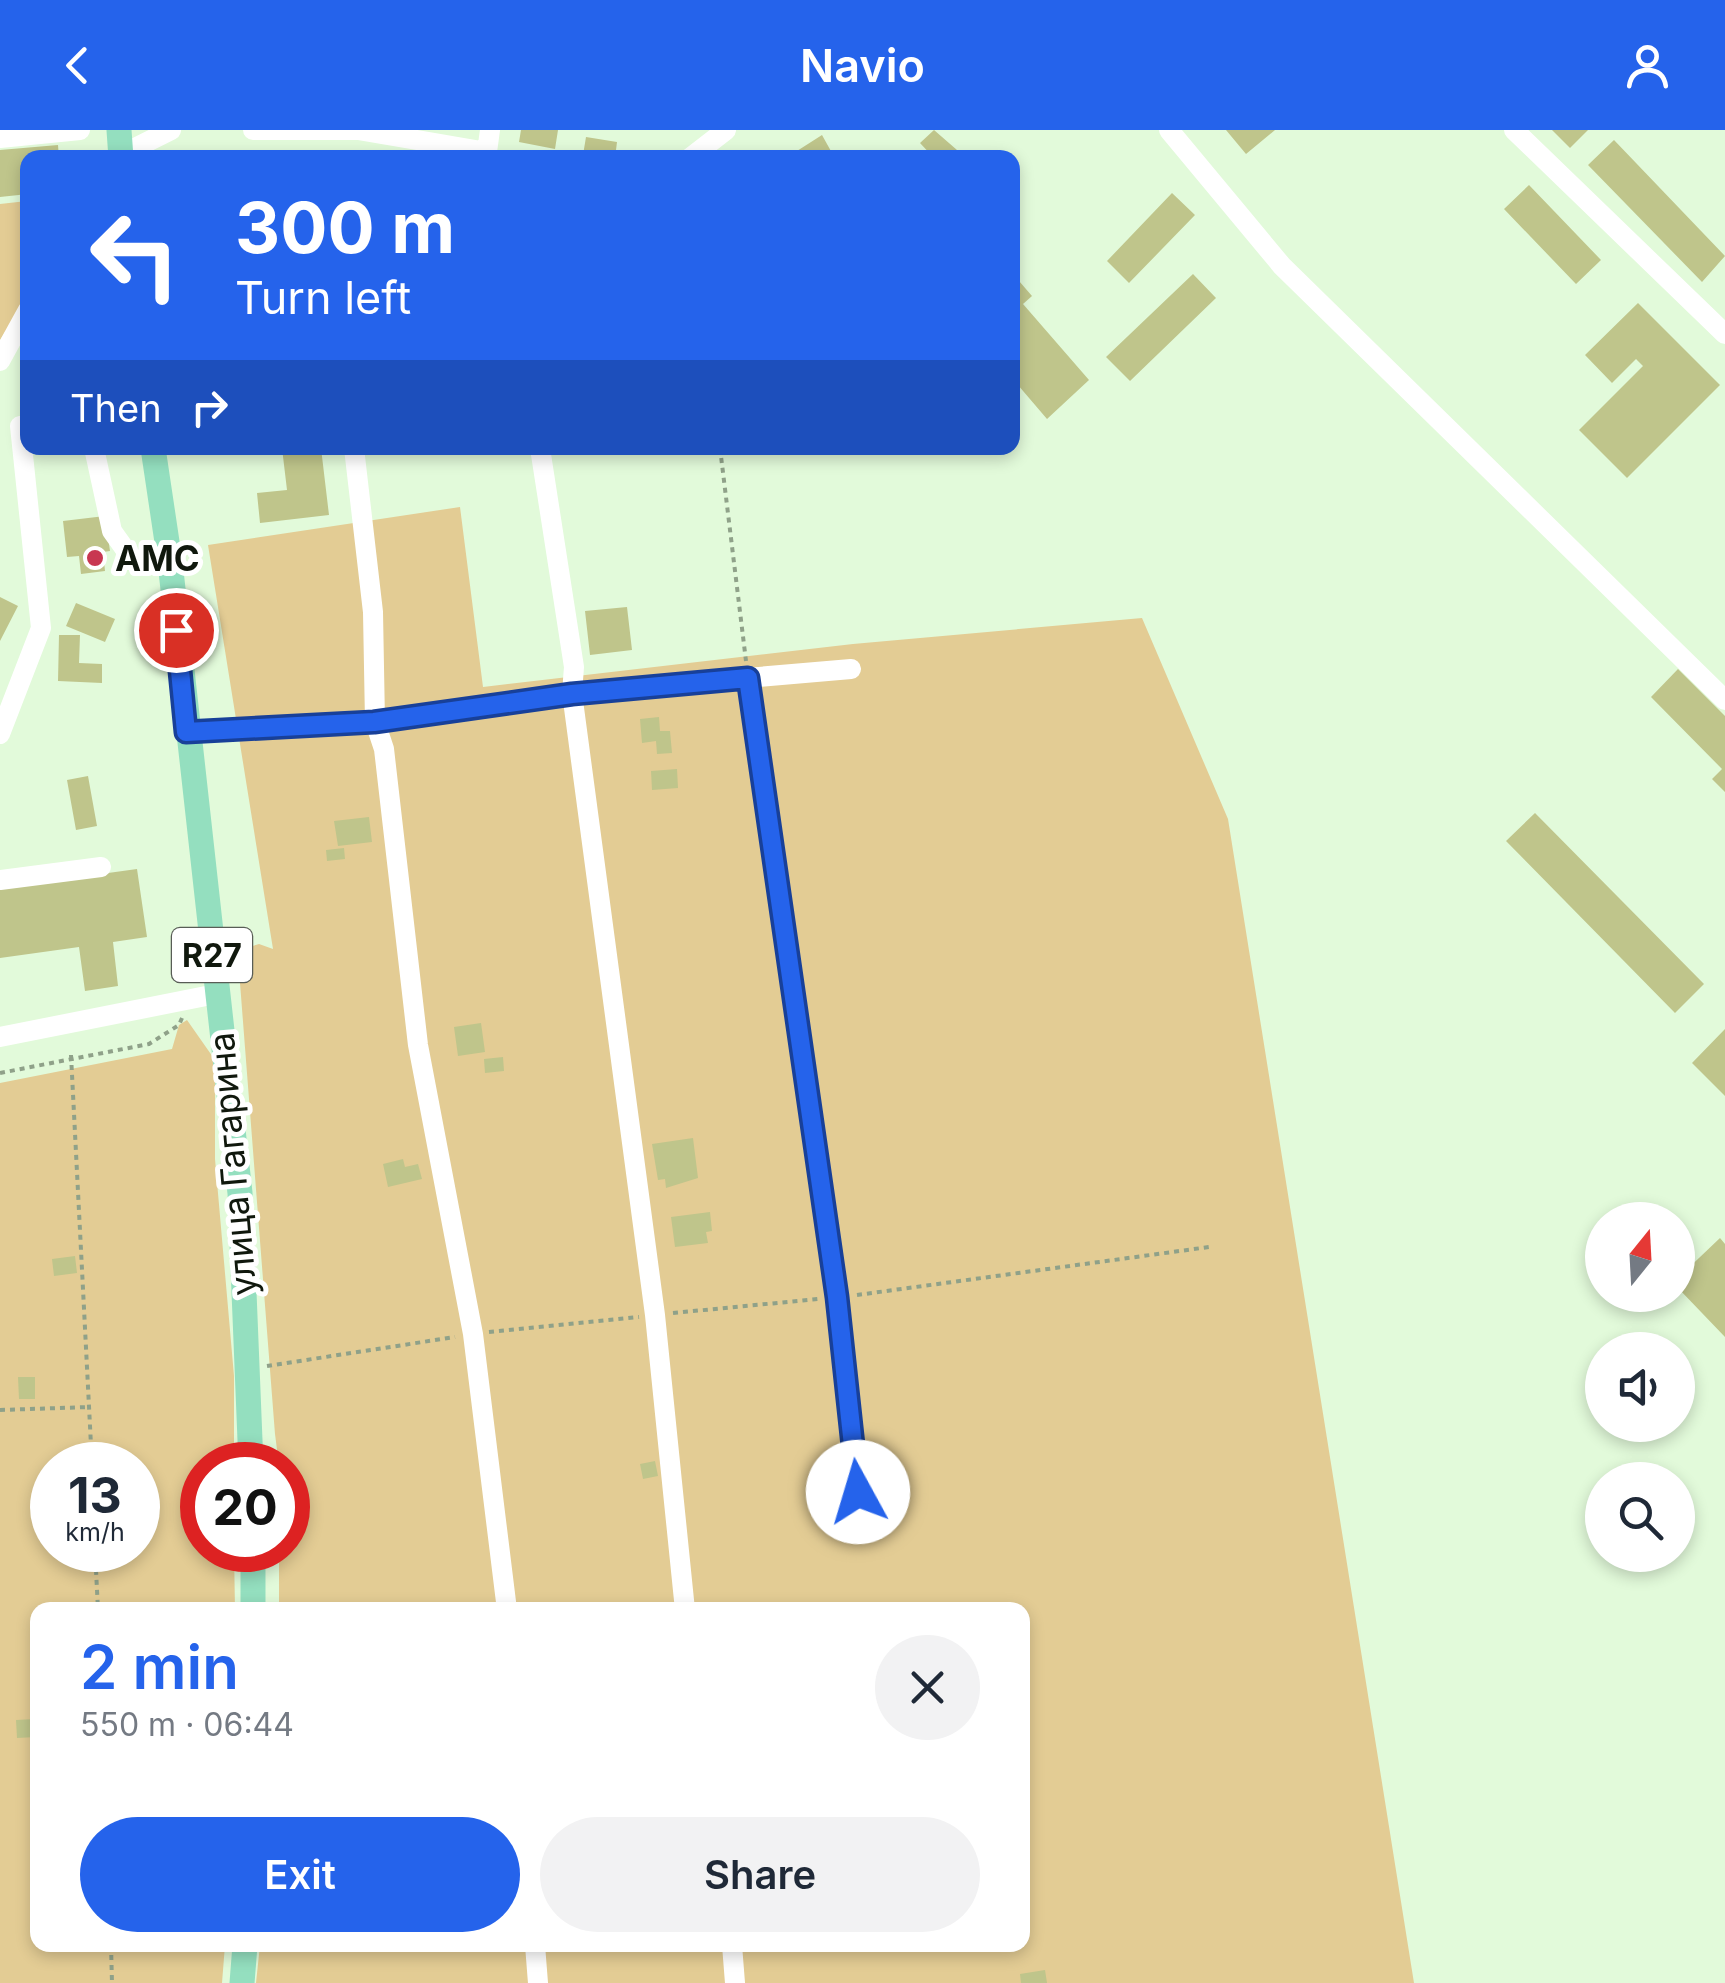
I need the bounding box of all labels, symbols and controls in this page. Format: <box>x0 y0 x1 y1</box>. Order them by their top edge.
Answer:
icon: back <box>50 38 105 93</box>
text: Navio <box>800 38 925 93</box>
icon: person <box>1620 38 1675 93</box>
text: 300 m <box>235 185 455 270</box>
icon: left <box>70 190 200 320</box>
text: Turn left <box>235 270 411 325</box>
icon: right <box>182 380 237 435</box>
text: Then <box>70 385 162 431</box>
place label: AMC <box>115 537 200 579</box>
marker: AMC <box>84 547 106 569</box>
pin <box>134 588 219 673</box>
icon: arrive <box>149 603 204 658</box>
road number: R27 <box>172 928 252 982</box>
street label: улица Гагарина <box>200 1031 264 1297</box>
north arrow <box>1585 1202 1695 1312</box>
map controls <box>1585 1202 1695 1572</box>
button: sound <box>1585 1332 1695 1442</box>
position arrow <box>806 1440 910 1544</box>
speed limit sign: 20 <box>180 1442 310 1572</box>
button: search <box>1585 1462 1695 1572</box>
text: 13 <box>68 1465 122 1525</box>
text: km/h <box>65 1517 125 1547</box>
text: 2 min <box>80 1631 239 1703</box>
button: close <box>875 1635 980 1740</box>
text: 550 m · 06:44 <box>80 1705 294 1744</box>
button: Exit <box>80 1817 520 1932</box>
button: Share <box>540 1817 980 1932</box>

